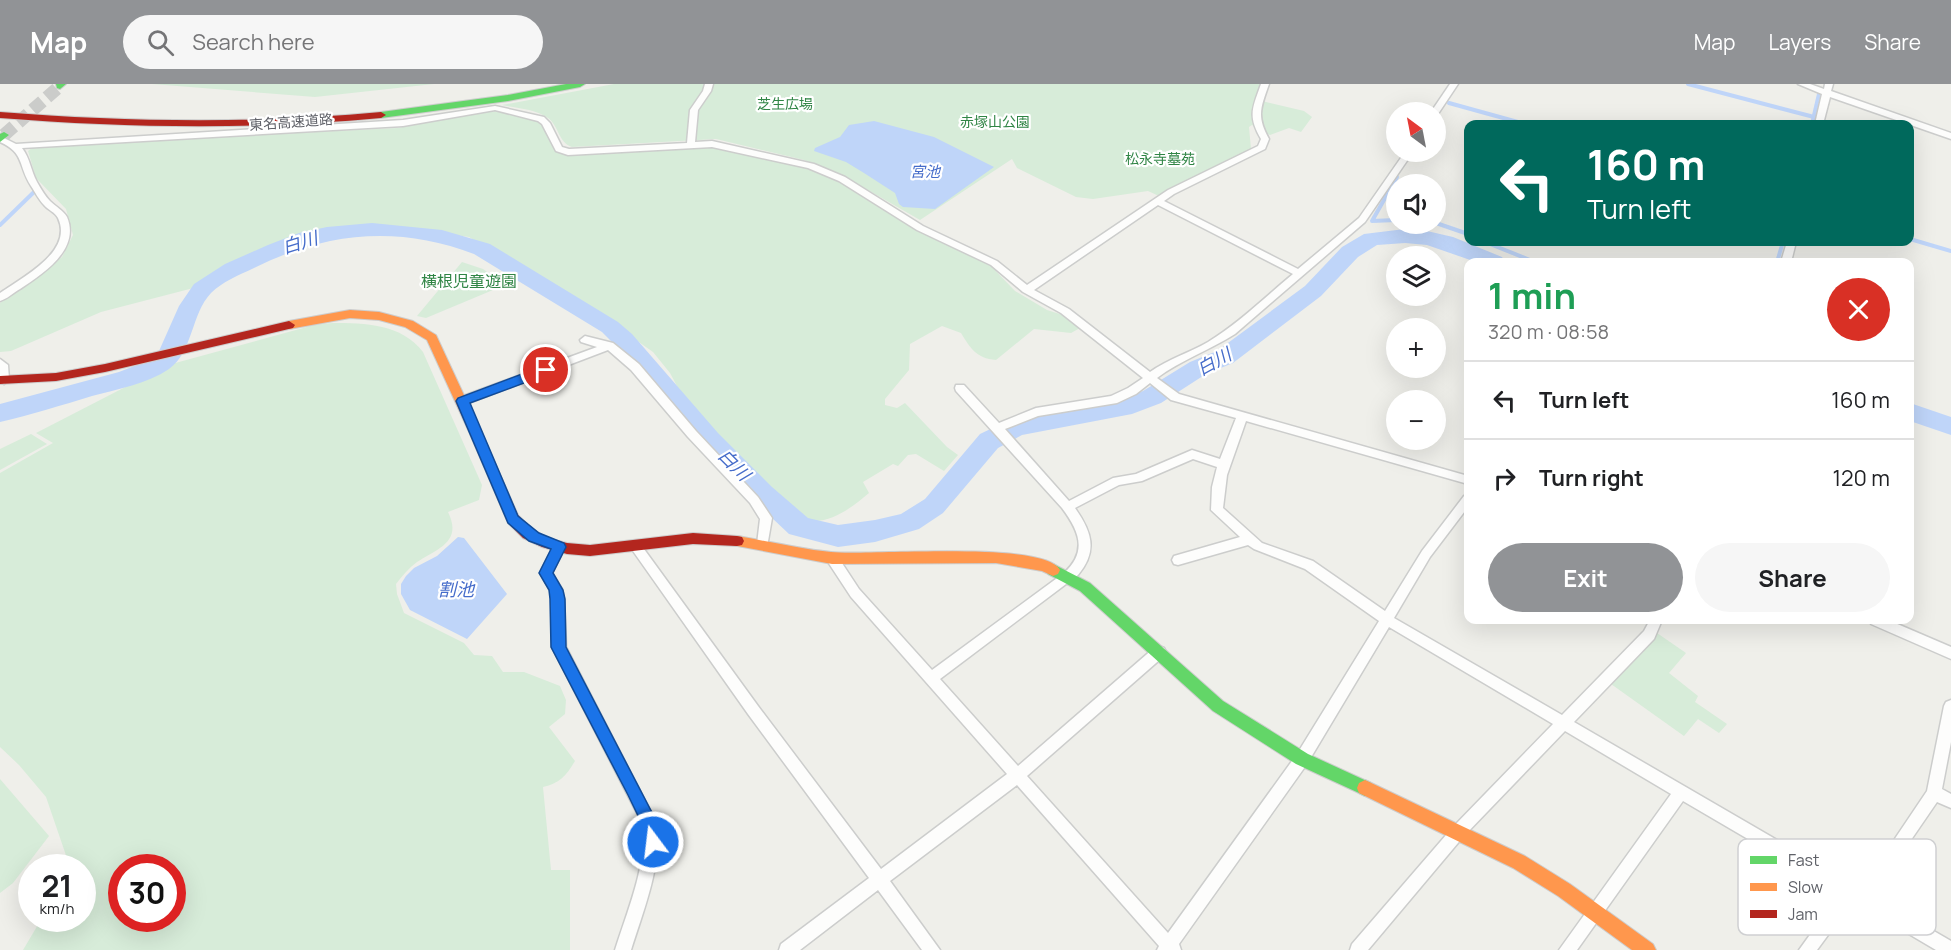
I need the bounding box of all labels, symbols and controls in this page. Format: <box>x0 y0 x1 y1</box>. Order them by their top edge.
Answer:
search box <box>123 15 543 69</box>
text: Map <box>30 23 87 61</box>
icon: search <box>144 26 177 59</box>
text: Search here <box>192 27 315 57</box>
text: Map <box>1694 28 1735 56</box>
text: Layers <box>1768 28 1831 56</box>
text: Share <box>1864 28 1921 56</box>
park label: 芝生広場 <box>757 94 813 113</box>
north arrow <box>1386 102 1446 162</box>
map controls <box>1386 102 1446 450</box>
street label: 東名高速道路 <box>248 109 334 134</box>
park label: 赤塚山公園 <box>960 112 1030 131</box>
text: 160 m <box>1587 135 1705 193</box>
icon: left <box>1488 144 1566 222</box>
park label: 松永寺墓苑 <box>1125 149 1195 168</box>
water label: 宮池 <box>910 161 942 182</box>
button: sound <box>1386 174 1446 234</box>
text: Turn left <box>1587 190 1691 227</box>
water label: 白川 <box>279 225 322 259</box>
button: layers <box>1386 246 1446 306</box>
park label: 横根児童遊園 <box>421 270 517 292</box>
text: 1 min <box>1488 271 1576 320</box>
button: close <box>1827 278 1890 341</box>
button: + <box>1386 318 1446 378</box>
text: 320 m · 08:58 <box>1488 318 1609 345</box>
water label: 白川 <box>1192 341 1237 380</box>
pin <box>520 344 571 395</box>
icon: arrive <box>529 353 562 386</box>
icon: left <box>1488 384 1521 417</box>
text: Turn left <box>1539 385 1629 415</box>
text: 160 m <box>1831 385 1890 415</box>
button: − <box>1386 390 1446 450</box>
water label: 白川 <box>713 443 757 487</box>
icon: right <box>1488 462 1521 495</box>
text: Turn right <box>1539 463 1644 493</box>
text: 120 m <box>1832 463 1890 493</box>
button: Exit <box>1488 543 1683 612</box>
button: Share <box>1695 543 1890 612</box>
water label: 割池 <box>438 577 476 601</box>
position arrow <box>621 810 685 874</box>
legend <box>1738 839 1936 935</box>
text: Fast <box>1788 849 1819 871</box>
speed limit sign: 30 <box>108 854 186 932</box>
text: 21 <box>41 865 73 906</box>
text: Slow <box>1788 876 1823 898</box>
text: km/h <box>40 898 74 919</box>
text: Jam <box>1788 903 1818 925</box>

